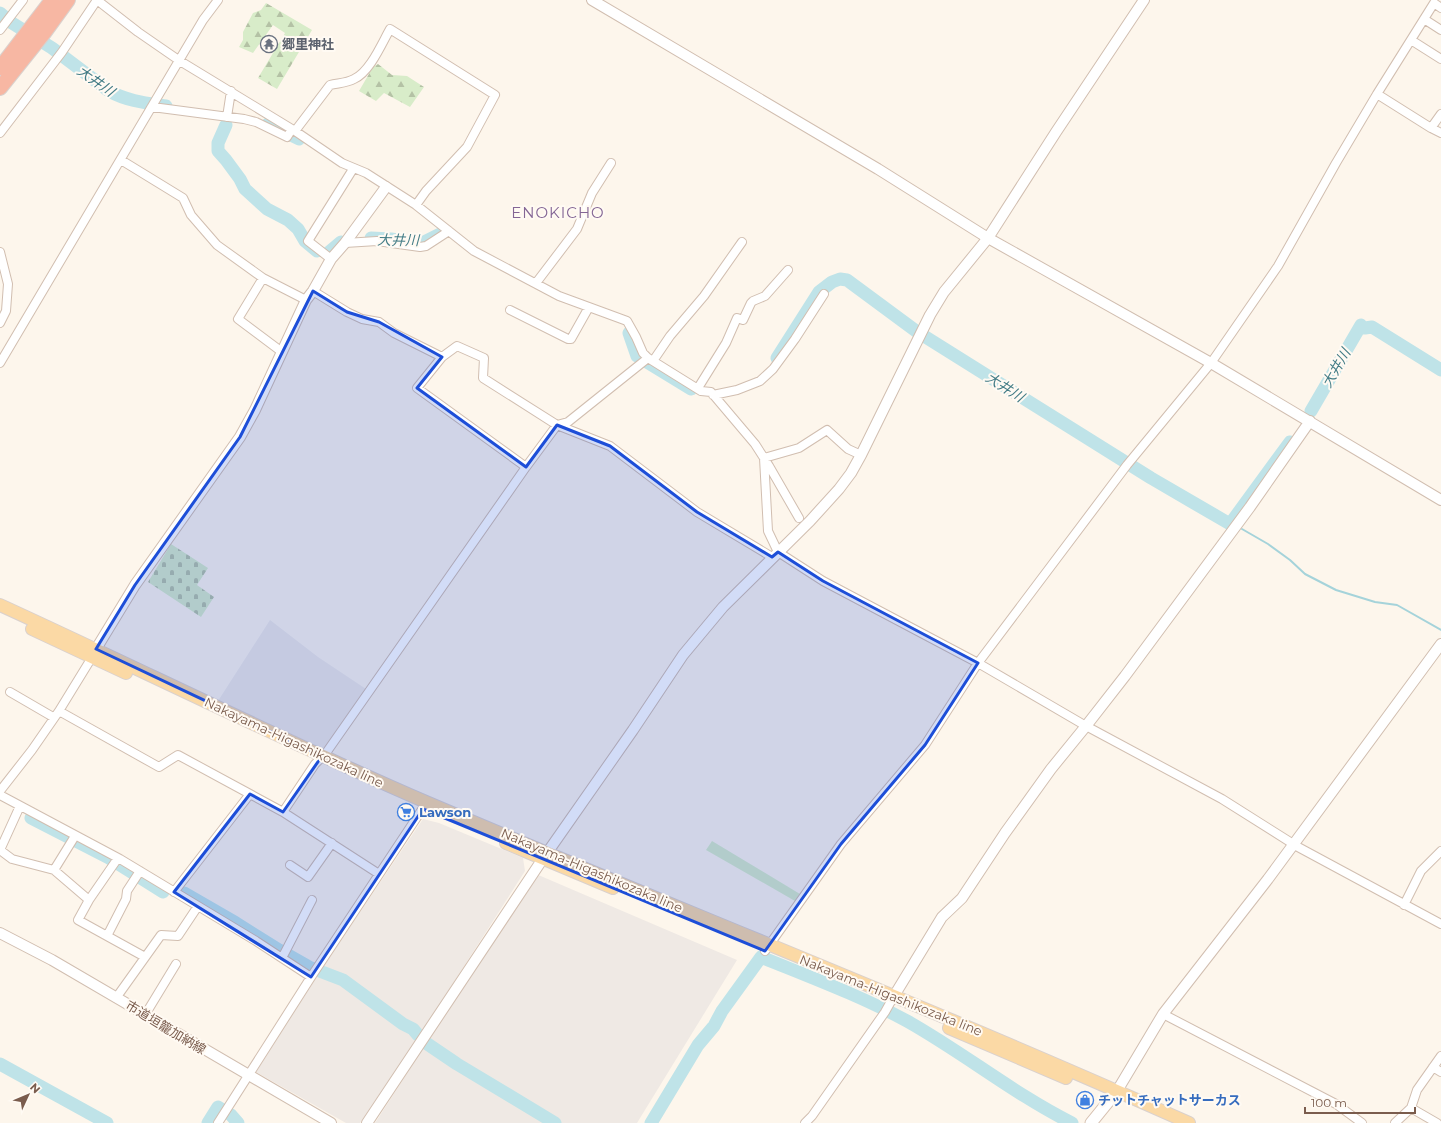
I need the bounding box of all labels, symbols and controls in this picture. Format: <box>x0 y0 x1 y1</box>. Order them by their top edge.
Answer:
temple icon: 郷里神社 <box>259 34 279 54</box>
place label: 郷里神社 <box>282 36 334 52</box>
water label: 大井川 <box>74 62 120 102</box>
district label: ENOKICHO <box>511 203 605 222</box>
water label: 大井川 <box>377 231 421 249</box>
water label: 大井川 <box>1318 344 1355 391</box>
water label: 大井川 <box>982 368 1029 407</box>
street label: Nakayama-Higashikozaka line <box>202 693 386 791</box>
supermarket icon: Lawson <box>396 802 416 822</box>
place label: Lawson <box>419 804 471 820</box>
street label: Nakayama-Higashikozaka line <box>499 824 685 916</box>
street label: Nakayama-Higashikozaka line <box>797 951 985 1039</box>
street label: 市道垣籠加納線 <box>123 997 209 1057</box>
north arrow <box>8 1075 48 1115</box>
text: N <box>27 1080 43 1096</box>
scale bar <box>1305 1089 1415 1115</box>
shop icon: チットチャットサーカス <box>1075 1090 1095 1110</box>
place label: チットチャットサーカス <box>1098 1092 1241 1108</box>
text: 100 m <box>1311 1095 1347 1110</box>

